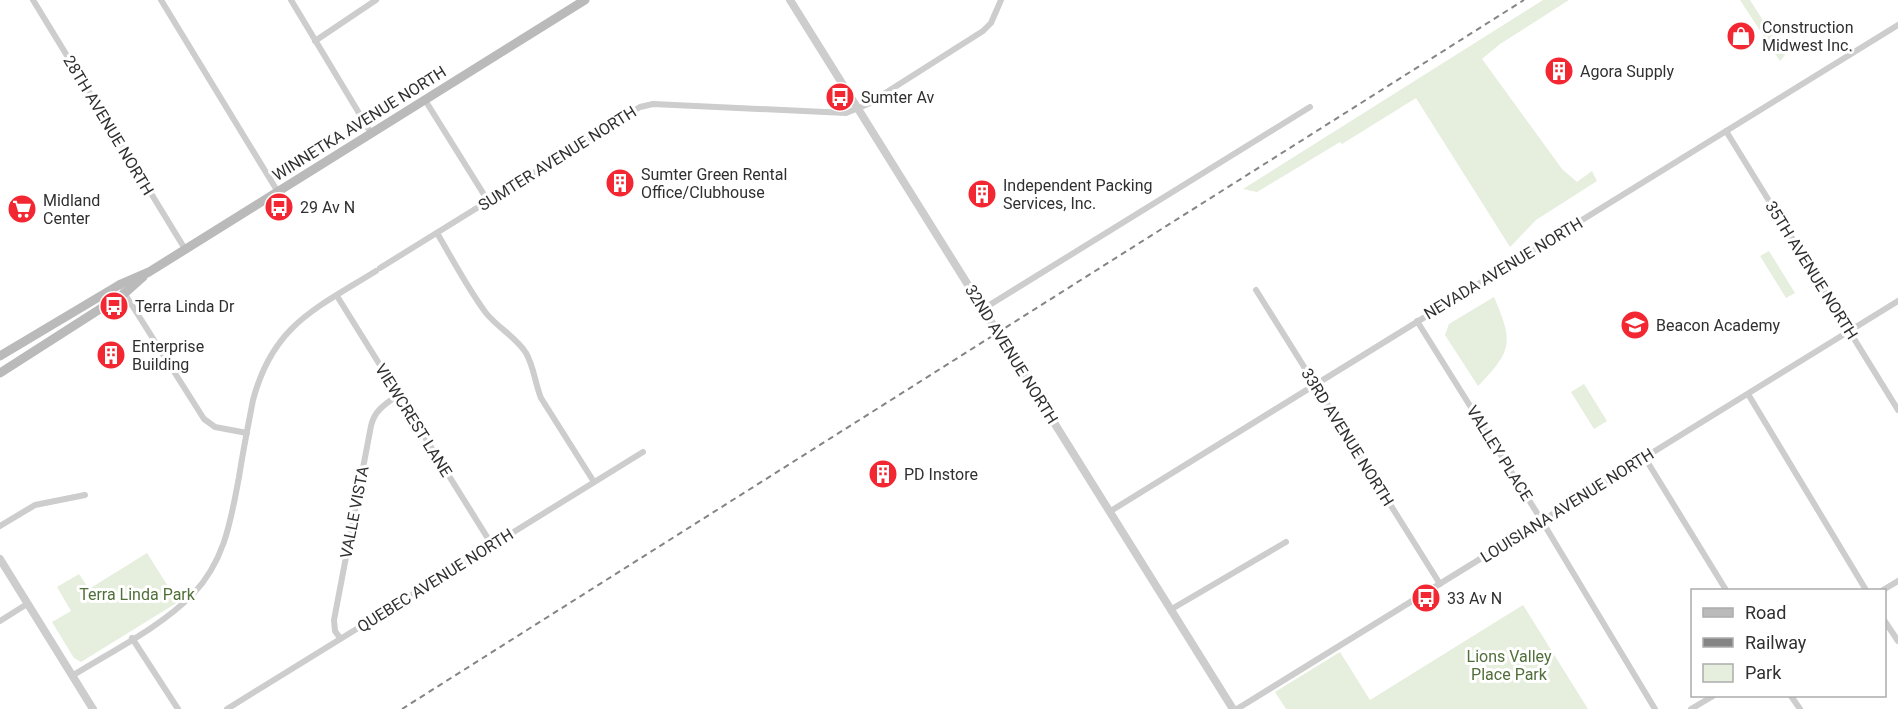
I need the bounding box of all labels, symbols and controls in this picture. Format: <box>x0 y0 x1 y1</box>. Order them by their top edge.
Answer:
place label: Construction Midwest Inc. <box>1762 18 1854 55</box>
shop icon: Construction Midwest Inc. <box>1725 20 1757 52</box>
street label: 28TH AVENUE NORTH <box>59 52 158 198</box>
building icon: Agora Supply <box>1543 55 1575 87</box>
street label: WINNETKA AVENUE NORTH <box>269 62 450 185</box>
place label: Agora Supply <box>1580 62 1675 81</box>
bus stop icon: Sumter Av <box>824 81 856 113</box>
place label: Sumter Av <box>861 88 935 107</box>
street label: SUMTER AVENUE NORTH <box>475 102 640 215</box>
place label: Sumter Green Rental Office/Clubhouse <box>641 165 787 202</box>
building icon: Sumter Green Rental Office/Clubhouse <box>604 167 636 199</box>
place label: Independent Packing Services, Inc. <box>1003 176 1152 213</box>
building icon: Independent Packing Services, Inc. <box>966 178 998 210</box>
place label: Midland Center <box>43 191 100 228</box>
bus stop icon: 29 Av N <box>263 191 295 223</box>
supermarket icon: Midland Center <box>6 193 38 225</box>
place label: 29 Av N <box>300 198 355 217</box>
street label: 35TH AVENUE NORTH <box>1761 198 1862 343</box>
street label: NEVADA AVENUE NORTH <box>1420 213 1586 323</box>
street label: 32ND AVENUE NORTH <box>961 281 1062 427</box>
bus stop icon: Terra Linda Dr <box>98 290 130 322</box>
place label: Terra Linda Dr <box>135 297 235 316</box>
school or university icon: Beacon Academy <box>1619 309 1651 341</box>
place label: Beacon Academy <box>1656 316 1781 335</box>
place label: Enterprise Building <box>132 337 204 374</box>
building icon: Enterprise Building <box>95 339 127 371</box>
street label: VIEWCREST LANE <box>371 360 456 480</box>
street label: 33RD AVENUE NORTH <box>1297 365 1398 510</box>
street label: VALLEY PLACE <box>1463 402 1536 504</box>
street label: LOUISIANA AVENUE NORTH <box>1477 444 1657 567</box>
building icon: PD Instore <box>867 458 899 490</box>
street label: VALLE VISTA <box>336 464 373 560</box>
place label: PD Instore <box>904 465 978 484</box>
street label: QUEBEC AVENUE NORTH <box>354 525 517 636</box>
bus stop icon: 33 Av N <box>1410 582 1442 614</box>
park label: Terra Linda Park <box>79 585 196 604</box>
place label: 33 Av N <box>1447 589 1502 608</box>
legend <box>1691 589 1886 697</box>
text: Road <box>1745 602 1786 623</box>
text: Railway <box>1745 632 1807 653</box>
park label: Lions Valley Place Park <box>1467 647 1552 684</box>
text: Park <box>1745 662 1782 683</box>

